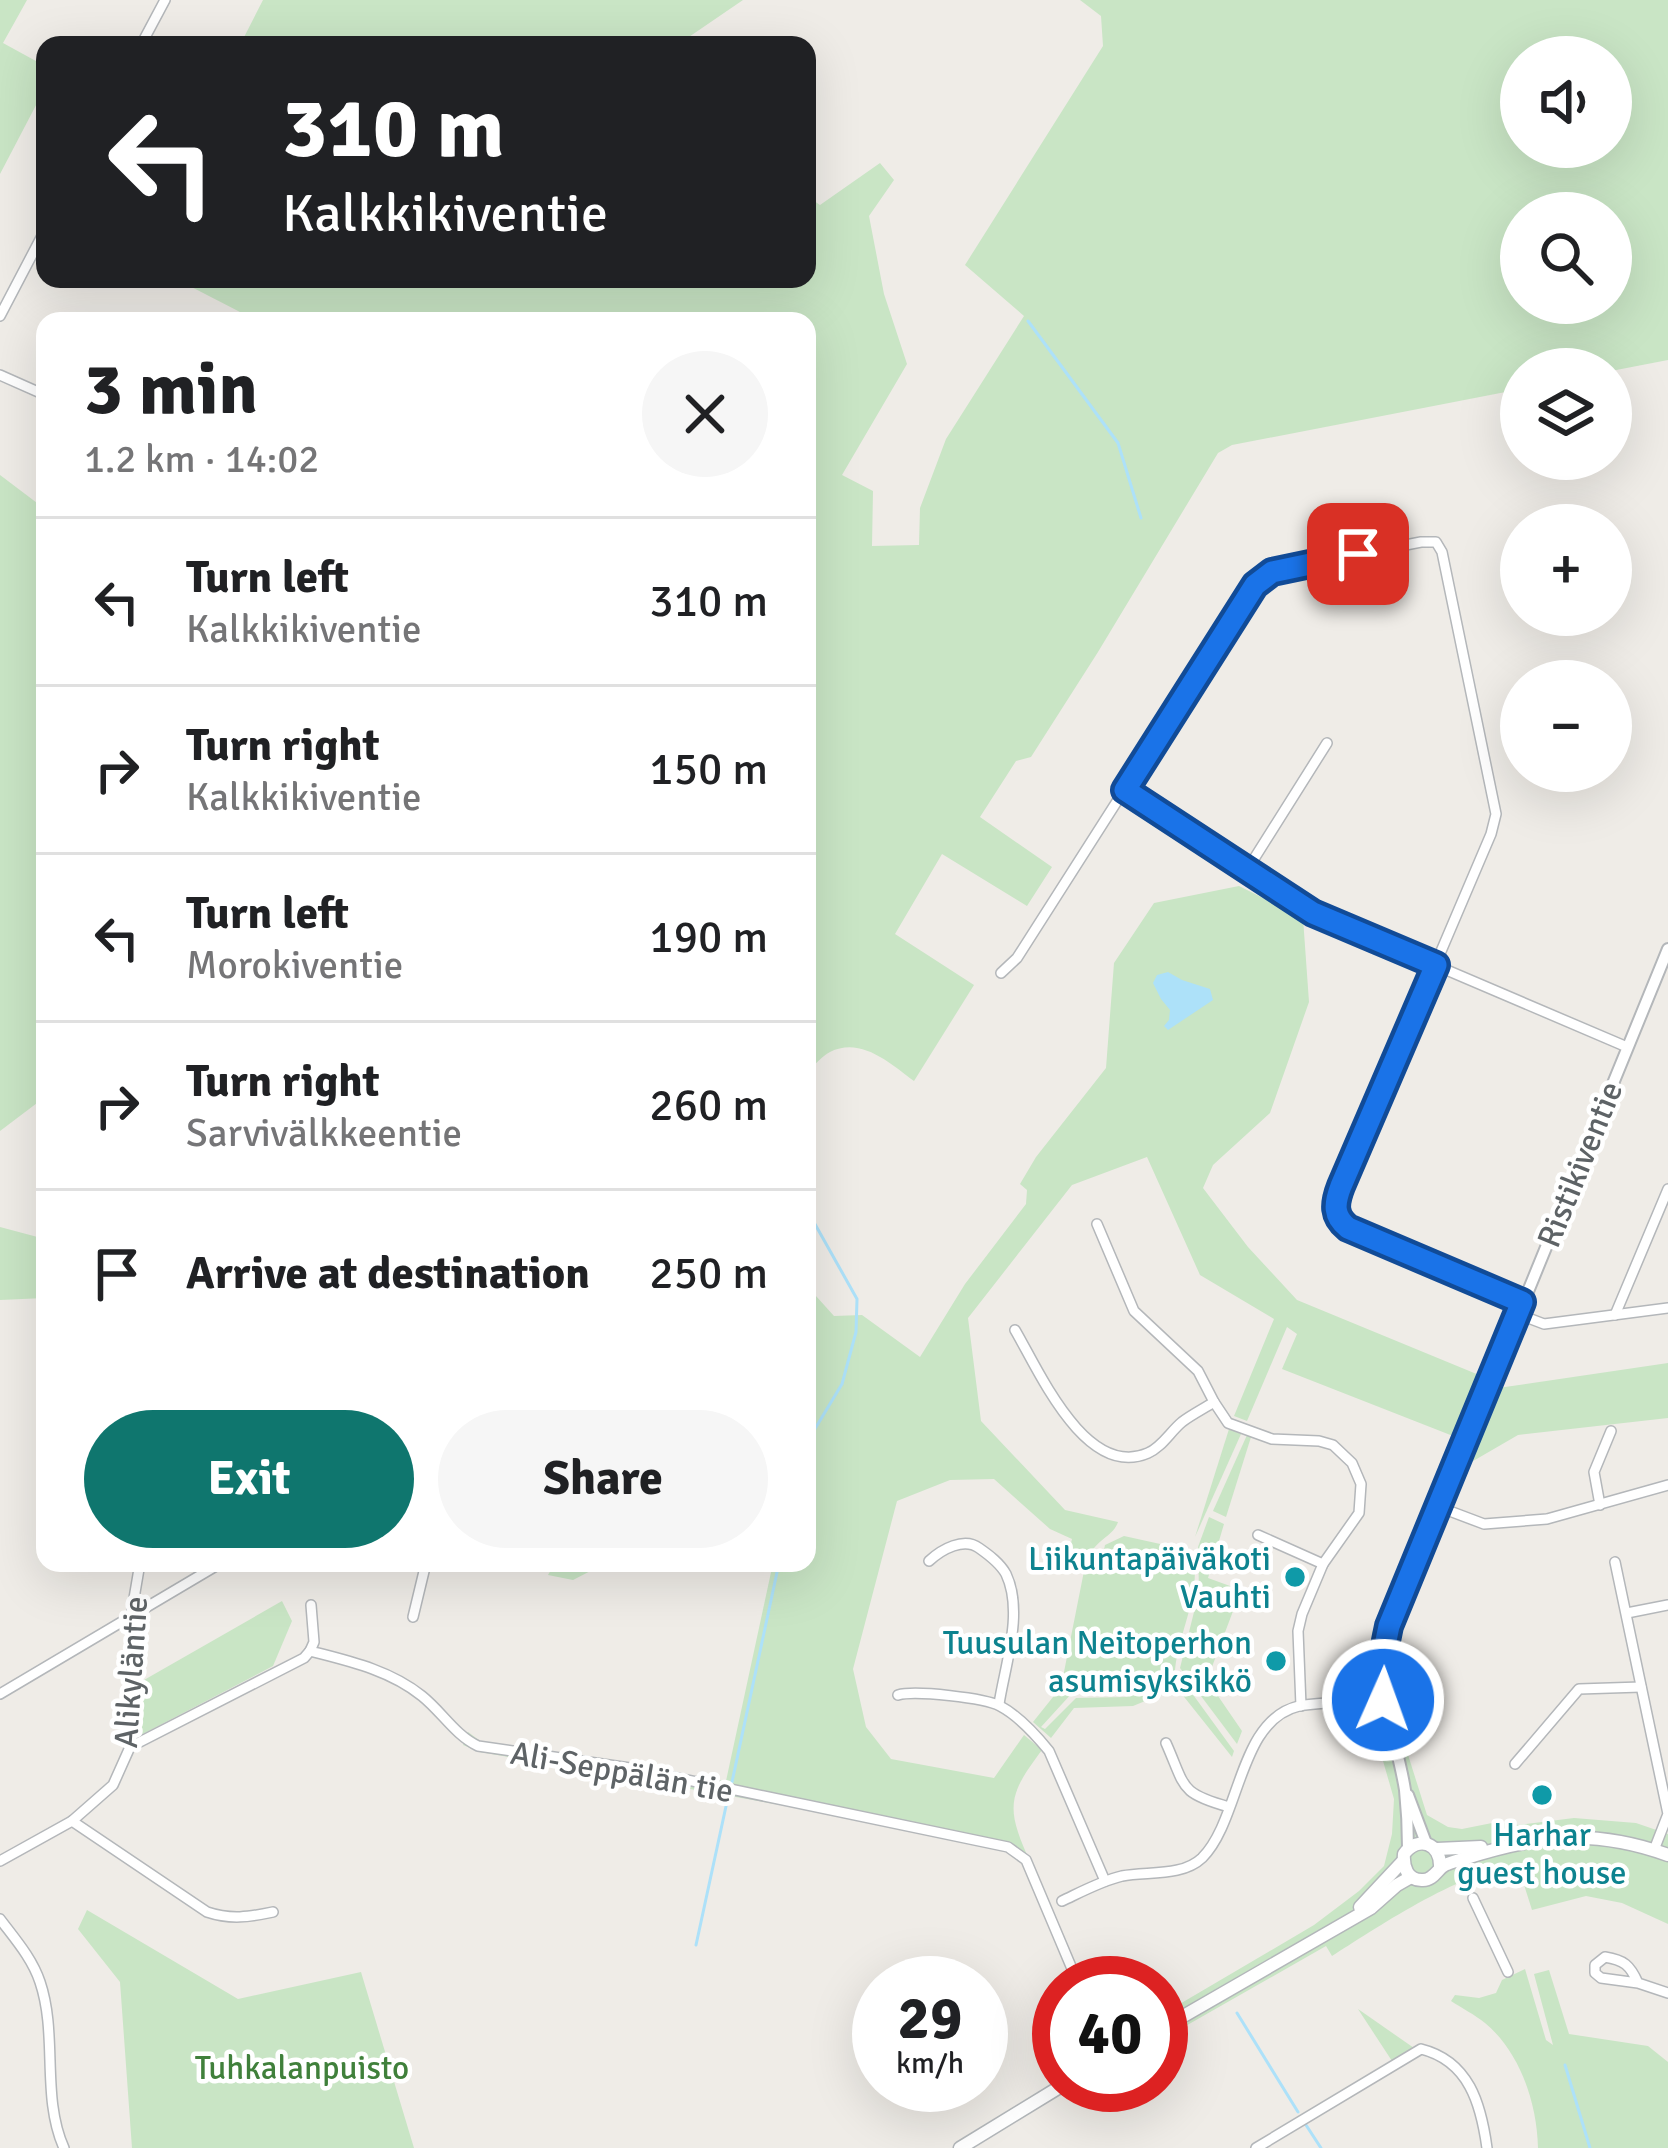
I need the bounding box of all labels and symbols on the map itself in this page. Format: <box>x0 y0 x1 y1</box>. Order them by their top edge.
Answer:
pin <box>1307 503 1409 605</box>
street label: Ristikiventie <box>1529 1076 1632 1254</box>
place label: Liikuntapäiväkoti Vauhti <box>1028 1539 1271 1618</box>
marker: Liikuntapäiväkoti Vauhti <box>1282 1564 1308 1590</box>
street label: Alikyläntie <box>106 1595 157 1749</box>
place label: Tuusulan Neitoperhon asumisyksikkö <box>943 1623 1252 1702</box>
position arrow <box>1320 1637 1446 1763</box>
marker: Tuusulan Neitoperhon asumisyksikkö <box>1263 1648 1289 1674</box>
street label: Ali-Seppälän tie <box>507 1733 736 1812</box>
marker: Harhar guest house <box>1529 1782 1555 1808</box>
place label: Harhar guest house <box>1457 1815 1627 1894</box>
speed limit sign: 40 <box>1032 1956 1188 2112</box>
park label: Tuhkalanpuisto <box>195 2048 409 2089</box>

